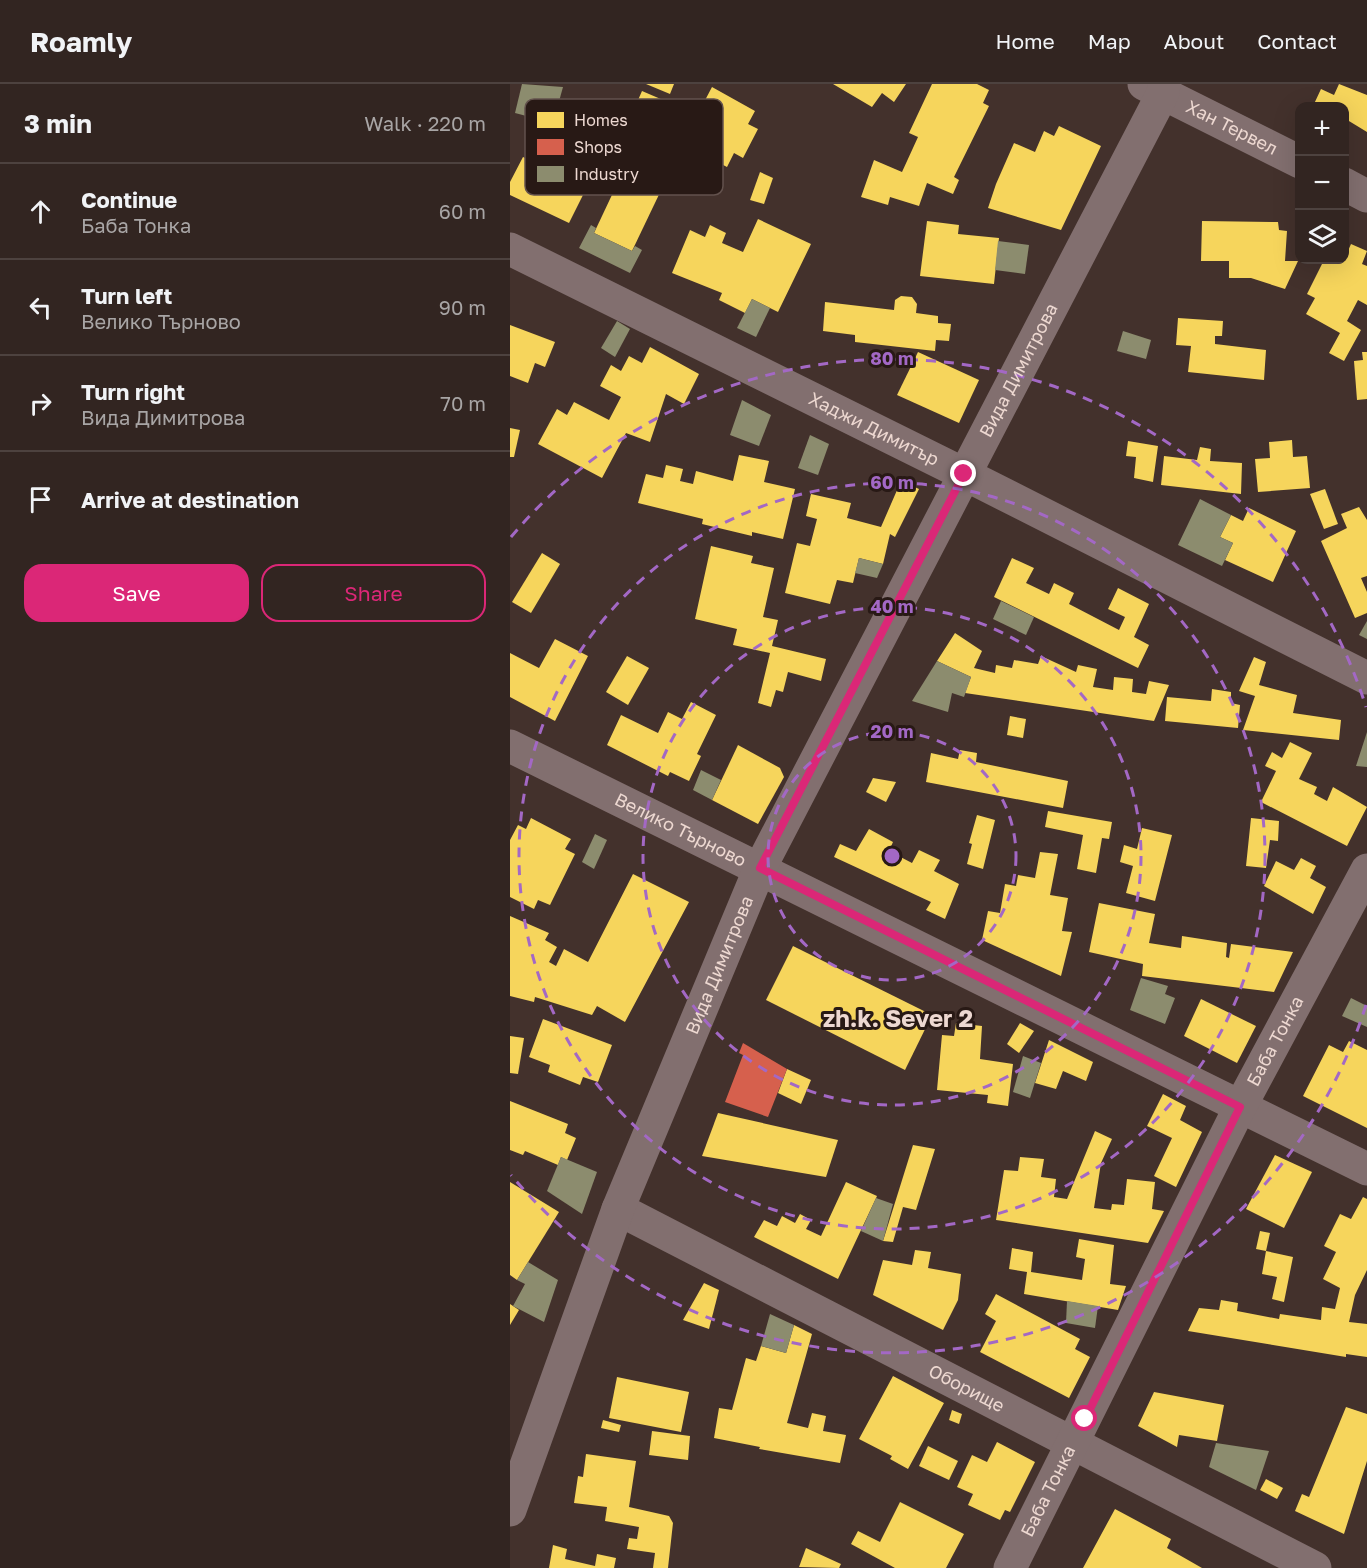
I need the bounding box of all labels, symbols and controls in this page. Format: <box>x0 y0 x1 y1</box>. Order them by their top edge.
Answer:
text: Roamly <box>30 25 132 58</box>
text: Home <box>995 28 1055 54</box>
text: Map <box>1088 28 1131 54</box>
text: About <box>1164 28 1224 54</box>
text: Contact <box>1257 28 1337 54</box>
street label: Хан Тервел <box>1183 95 1281 159</box>
legend <box>525 99 723 195</box>
map controls <box>1295 102 1349 264</box>
button: + <box>1295 102 1349 156</box>
text: 3 min <box>24 108 92 139</box>
text: Homes <box>574 110 628 130</box>
text: Walk · 220 m <box>364 111 486 135</box>
text: Shops <box>574 137 622 157</box>
button: − <box>1295 156 1349 210</box>
text: Industry <box>574 164 639 184</box>
text: Continue <box>81 186 177 213</box>
icon: ahead <box>24 195 57 228</box>
text: 60 m <box>439 199 486 223</box>
button: layers <box>1295 210 1349 264</box>
text: Баба Тонка <box>81 213 191 237</box>
text: Turn left <box>81 282 172 309</box>
icon: left <box>24 291 57 324</box>
text: 90 m <box>439 295 486 319</box>
street label: Вида Димитрова <box>974 299 1062 441</box>
text: Велико Търново <box>81 309 241 333</box>
text: 80 m <box>870 347 914 369</box>
text: Turn right <box>81 378 185 405</box>
icon: right <box>24 387 57 420</box>
street label: Хаджи Димитър <box>806 387 943 470</box>
text: 70 m <box>440 391 486 415</box>
text: Вида Димитрова <box>81 405 245 429</box>
route end <box>950 460 976 486</box>
text: 60 m <box>870 471 914 493</box>
icon: arrive <box>24 483 57 516</box>
text: Arrive at destination <box>81 486 299 513</box>
button: Save <box>24 564 249 622</box>
button: Share <box>261 564 486 622</box>
text: 40 m <box>870 595 914 617</box>
text: 20 m <box>871 720 913 742</box>
street label: Велико Търново <box>611 788 750 871</box>
centre of rings <box>882 846 902 866</box>
street label: Вида Димитрова <box>680 892 757 1037</box>
street label: Баба Тонка <box>1241 992 1308 1090</box>
district label: zh.k. Sever 2 <box>823 1003 973 1032</box>
street label: Оборище <box>925 1359 1009 1416</box>
route start <box>1071 1405 1097 1431</box>
street label: Баба Тонка <box>1016 1441 1079 1540</box>

